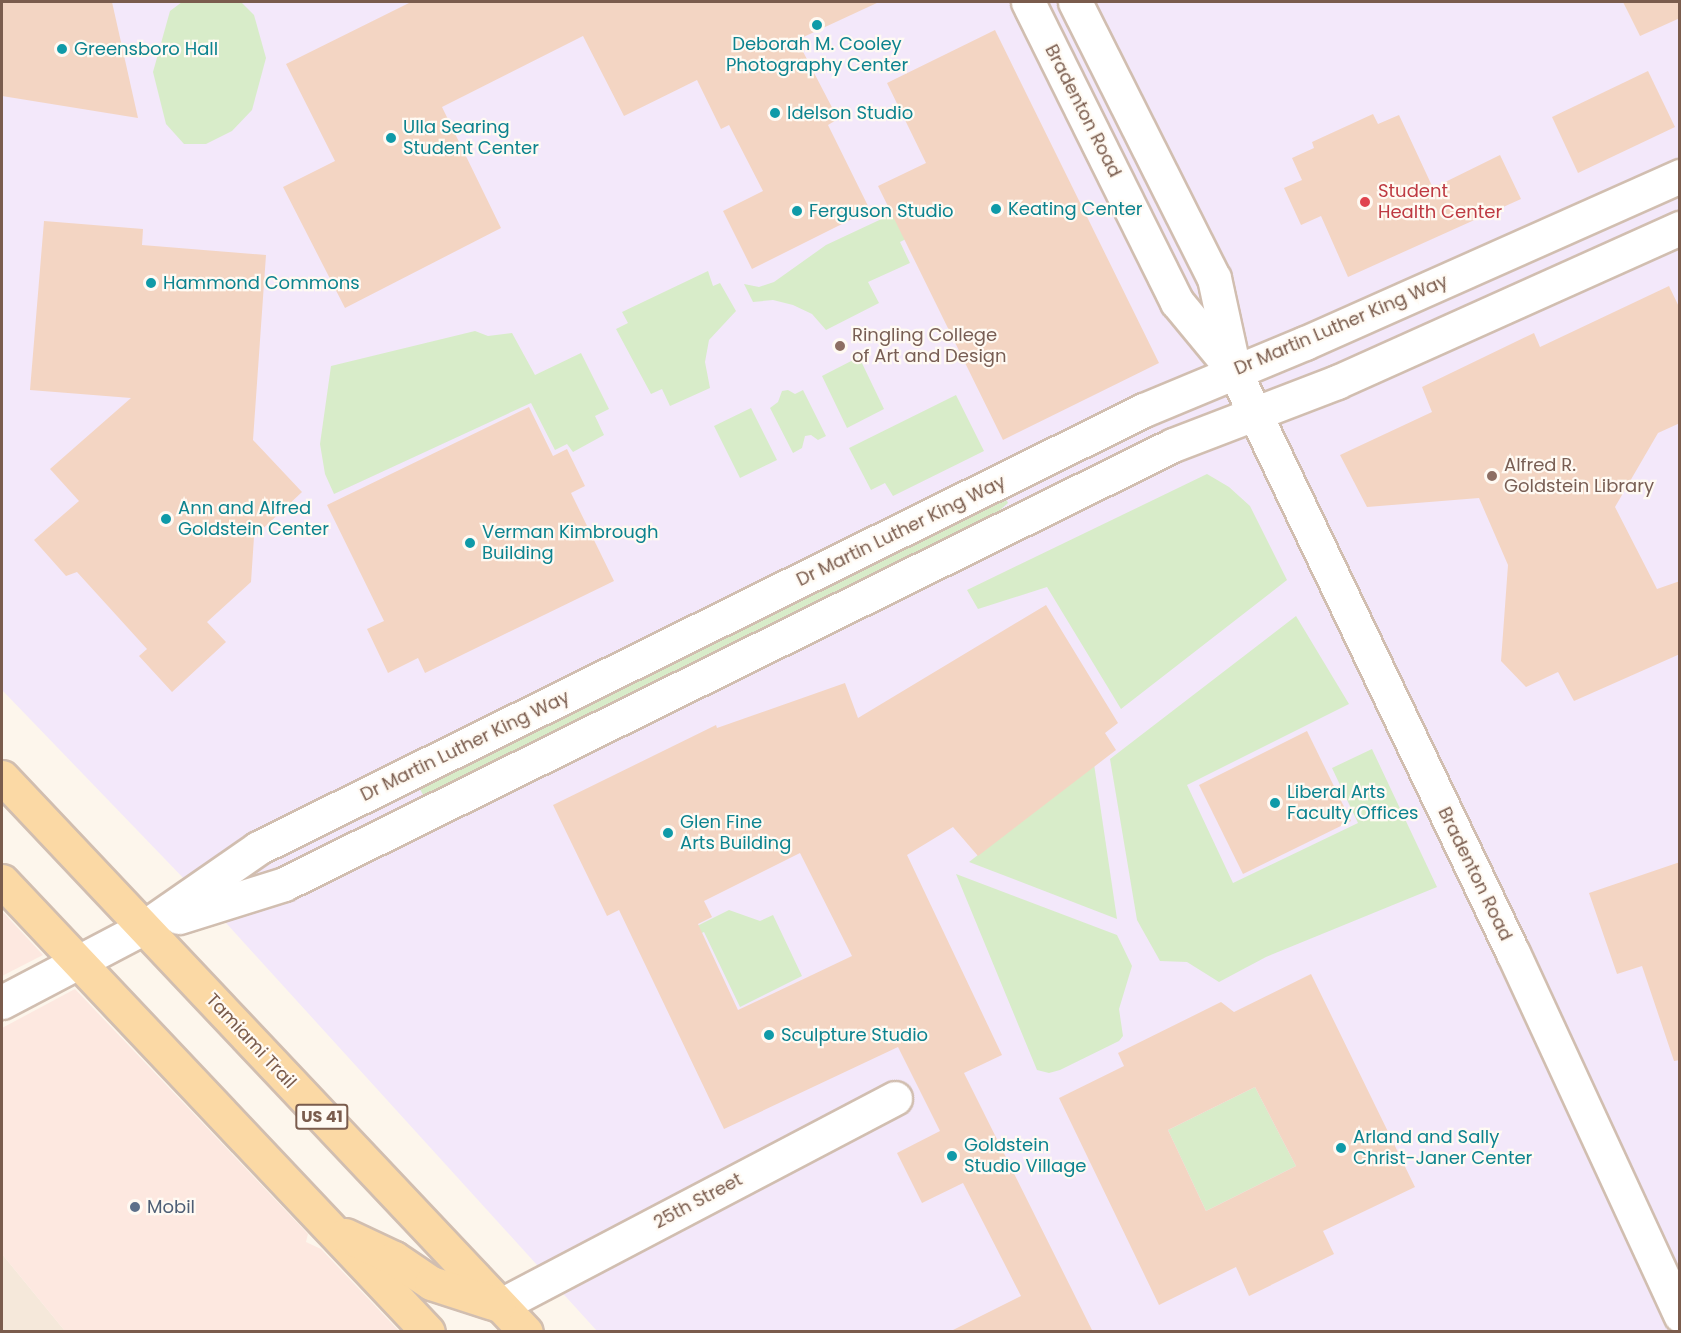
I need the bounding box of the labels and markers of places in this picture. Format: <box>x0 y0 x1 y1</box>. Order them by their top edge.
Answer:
marker: Deborah M. Cooley Photography Center <box>810 18 824 32</box>
place label: Deborah M. Cooley Photography Center <box>726 34 908 76</box>
place label: Greensboro Hall <box>74 38 218 60</box>
marker: Greensboro Hall <box>55 42 69 56</box>
place label: Idelson Studio <box>787 102 913 124</box>
marker: Idelson Studio <box>768 106 782 120</box>
place label: Ulla Searing Student Center <box>403 117 539 160</box>
marker: Ulla Searing Student Center <box>384 131 398 145</box>
place label: Student Health Center <box>1378 181 1502 224</box>
marker: Student Health Center <box>1356 193 1374 211</box>
place label: Keating Center <box>1008 198 1143 220</box>
place label: Ferguson Studio <box>809 200 954 222</box>
marker: Keating Center <box>989 202 1003 216</box>
marker: Ferguson Studio <box>790 204 804 218</box>
place label: Hammond Commons <box>163 272 360 294</box>
marker: Hammond Commons <box>144 276 158 290</box>
place label: Ringling College of Art and Design <box>852 325 1007 368</box>
marker: Ringling College of Art and Design <box>833 339 847 353</box>
place label: Alfred R. Goldstein Library <box>1504 455 1654 498</box>
marker: Alfred R. Goldstein Library <box>1485 469 1499 483</box>
place label: Ann and Alfred Goldstein Center <box>178 498 329 540</box>
marker: Ann and Alfred Goldstein Center <box>159 512 173 526</box>
place label: Verman Kimbrough Building <box>482 522 658 564</box>
marker: Verman Kimbrough Building <box>463 536 477 550</box>
place label: Liberal Arts Faculty Offices <box>1287 782 1419 824</box>
marker: Liberal Arts Faculty Offices <box>1268 796 1282 810</box>
place label: Glen Fine Arts Building <box>680 812 791 854</box>
marker: Glen Fine Arts Building <box>661 826 675 840</box>
place label: Sculpture Studio <box>781 1024 928 1046</box>
marker: Sculpture Studio <box>762 1028 776 1042</box>
place label: Arland and Sally Christ-Janer Center <box>1353 1127 1532 1170</box>
place label: Goldstein Studio Village <box>964 1135 1087 1178</box>
marker: Arland and Sally Christ-Janer Center <box>1334 1141 1348 1155</box>
marker: Goldstein Studio Village <box>945 1149 959 1163</box>
place label: Mobil <box>147 1196 195 1218</box>
marker: Mobil <box>128 1200 142 1214</box>

